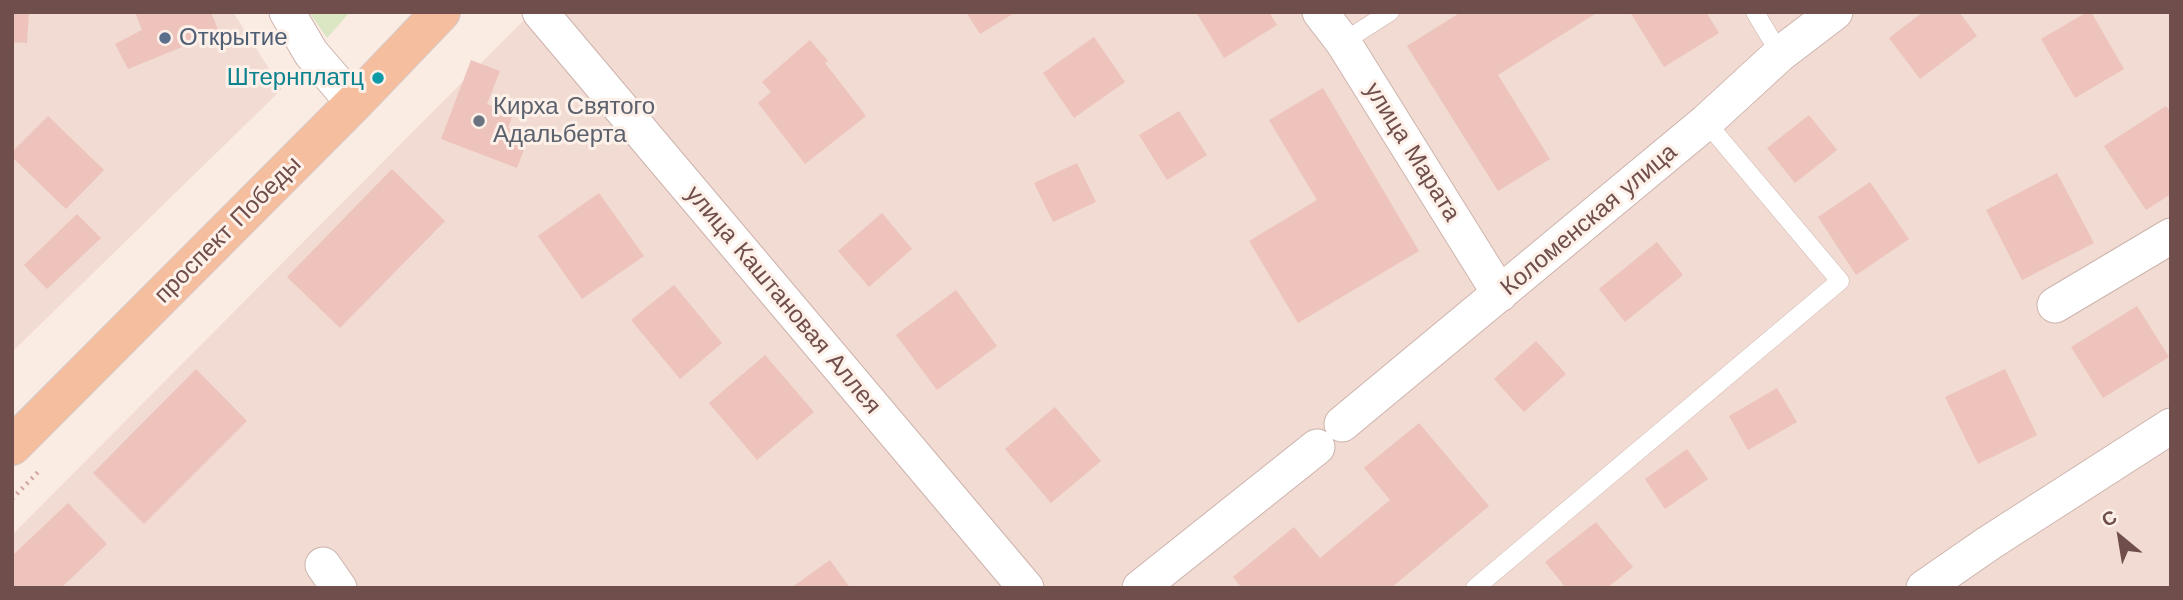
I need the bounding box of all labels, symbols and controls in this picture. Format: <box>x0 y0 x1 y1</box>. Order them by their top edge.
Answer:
place label: Открытие <box>179 24 288 52</box>
marker: Открытие <box>157 30 173 46</box>
place label: Штернплатц <box>227 64 364 92</box>
marker: Штернплатц <box>370 70 386 86</box>
street label: улица Марата <box>1358 77 1466 227</box>
place label: Кирха Святого Адальберта <box>493 93 655 149</box>
marker: Кирха Святого Адальберта <box>471 113 487 129</box>
street label: Коломенская улица <box>1495 138 1683 302</box>
street label: проспект Победы <box>148 150 308 310</box>
street label: улица Каштановая Аллея <box>679 180 887 420</box>
north arrow <box>2085 502 2155 572</box>
text: С <box>2098 505 2121 532</box>

